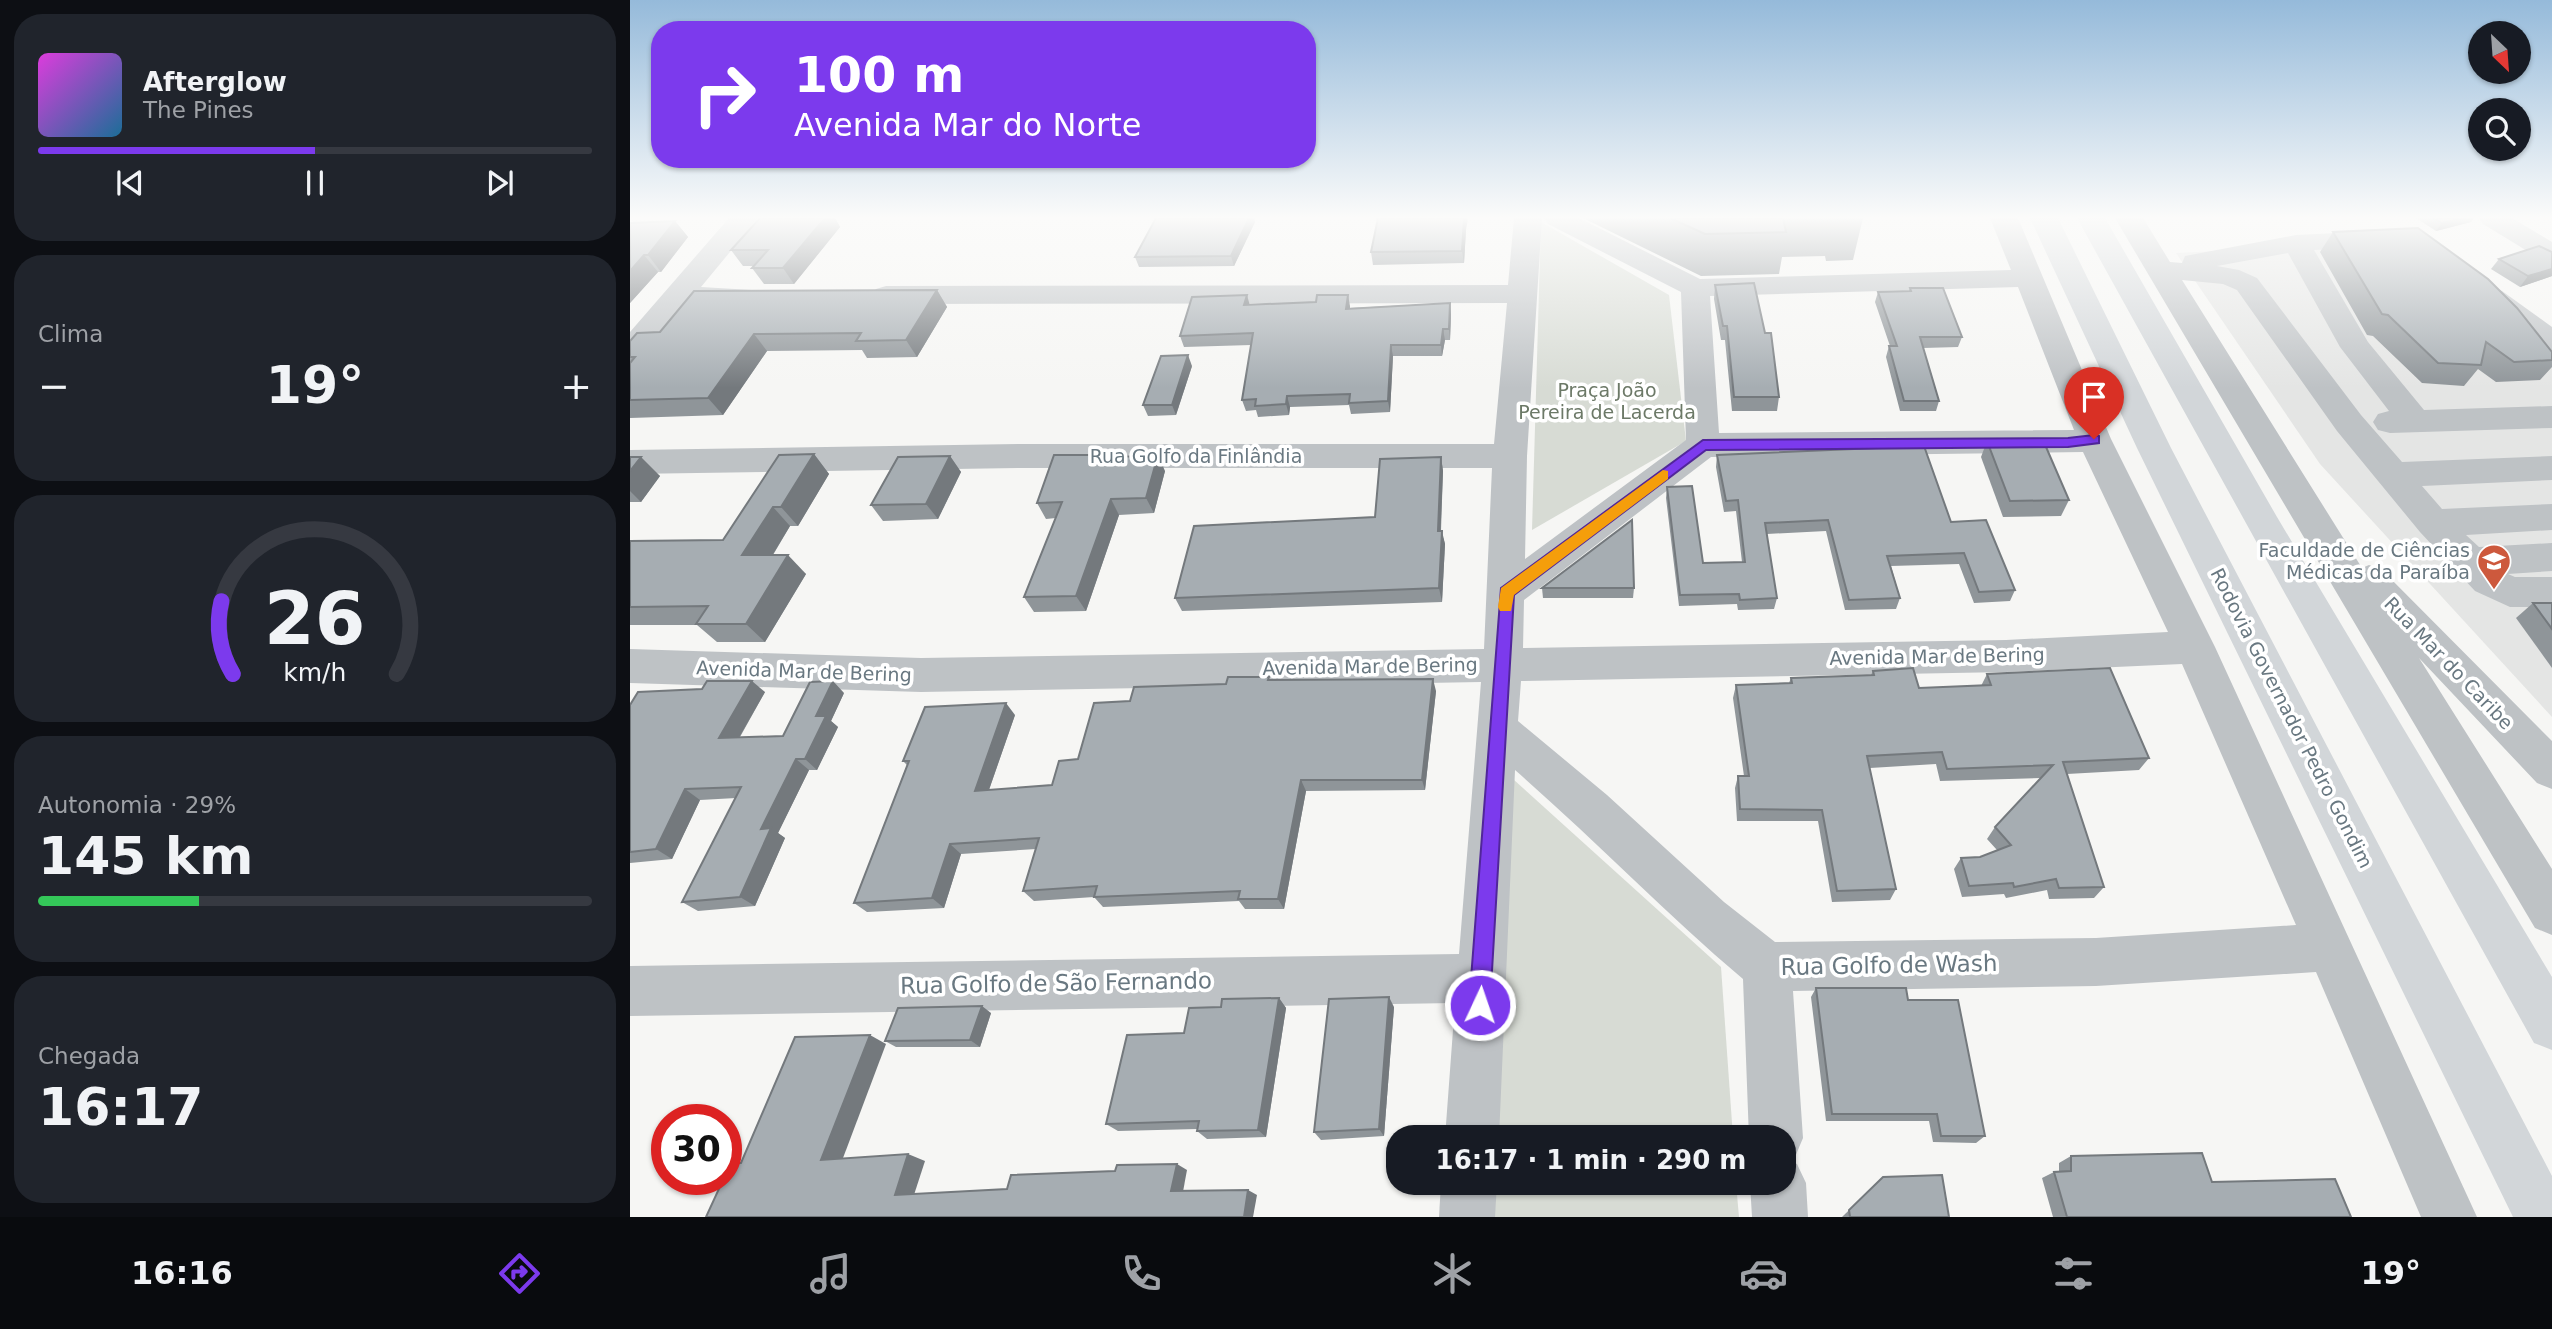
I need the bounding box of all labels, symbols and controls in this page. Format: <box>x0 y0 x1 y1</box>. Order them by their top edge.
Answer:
north arrow <box>2468 21 2530 84</box>
map controls <box>2468 21 2531 161</box>
text: 100 m <box>794 47 964 104</box>
icon: right <box>679 49 770 140</box>
text: Afterglow <box>143 67 287 97</box>
text: The Pines <box>143 97 254 123</box>
button: search <box>2468 98 2531 161</box>
text: Avenida Mar do Norte <box>794 106 1141 144</box>
icon: previous <box>111 164 149 202</box>
icon: pause <box>296 164 334 202</box>
icon: next <box>481 164 519 202</box>
text: Clima <box>38 321 103 347</box>
text: 19° <box>266 355 364 415</box>
text: − <box>38 364 70 408</box>
text: + <box>560 364 592 408</box>
pin <box>2064 367 2124 439</box>
icon: arrive <box>2075 378 2113 416</box>
park label: Praça João Pereira de Lacerda <box>1518 379 1696 423</box>
street label: Rua Golfo da Finlândia <box>1090 445 1302 467</box>
place label: Faculdade de Ciências Médicas da Paraíba <box>2259 539 2470 583</box>
school or university icon: Faculdade de Ciências Médicas da Paraíba <box>2475 542 2513 591</box>
street label: Rodovia Governador Pedro Gondim <box>2206 564 2378 872</box>
text: 26 <box>264 577 366 662</box>
street label: Rua Mar do Caribe <box>2380 592 2518 734</box>
street label: Avenida Mar de Bering <box>1829 643 2045 669</box>
street label: Avenida Mar de Bering <box>1262 653 1478 679</box>
street label: Avenida Mar de Bering <box>696 656 912 686</box>
text: km/h <box>283 658 347 687</box>
text: Autonomia · 29% <box>38 792 236 818</box>
text: 145 km <box>38 826 253 886</box>
street label: Rua Golfo de Wash <box>1780 950 1998 980</box>
street label: Rua Golfo de São Fernando <box>900 967 1212 999</box>
position arrow <box>1443 968 1517 1042</box>
text: Chegada <box>38 1043 140 1069</box>
text: 16:17 <box>38 1077 204 1137</box>
speed limit sign: 30 <box>651 1104 742 1195</box>
text: 16:17 · 1 min · 290 m <box>1436 1145 1746 1175</box>
icon: directions <box>495 1249 544 1298</box>
icon: music <box>806 1249 855 1298</box>
icon: phone <box>1117 1249 1166 1298</box>
icon: climate <box>1428 1249 1477 1298</box>
icon: car <box>1739 1249 1788 1298</box>
icon: filters <box>2049 1249 2098 1298</box>
text: 16:16 <box>131 1254 233 1292</box>
text: 19° <box>2360 1254 2421 1292</box>

